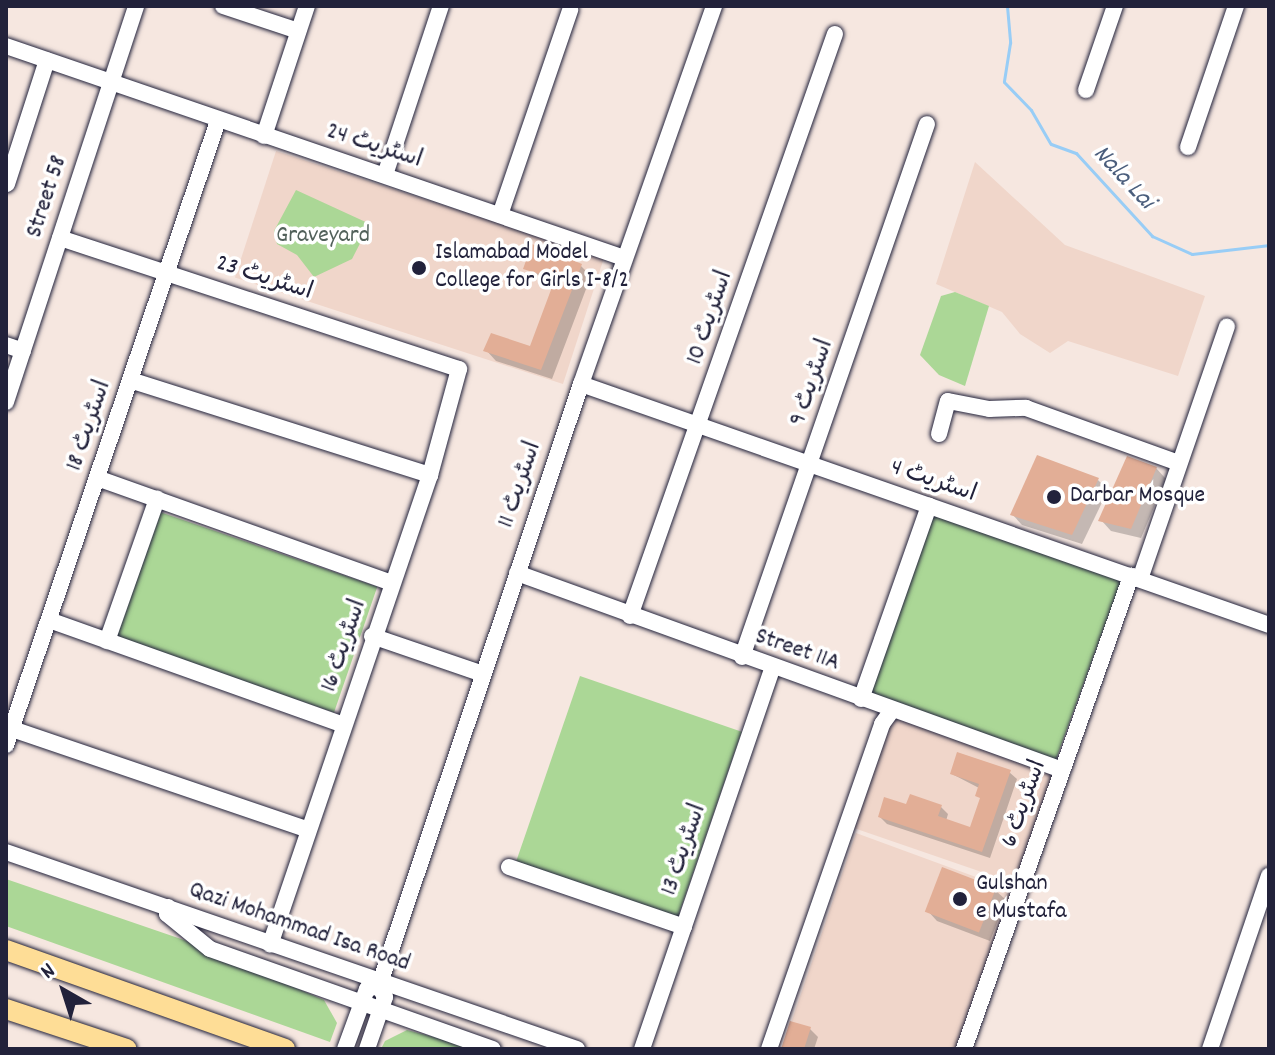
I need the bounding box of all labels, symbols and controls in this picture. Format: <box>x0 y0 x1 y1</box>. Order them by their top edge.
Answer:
street label: اسٹریٹ 24 <box>322 118 426 176</box>
water label: Nala Lai <box>1085 139 1161 217</box>
street label: Street 58 <box>21 152 75 242</box>
park label: Graveyard <box>276 223 370 251</box>
place label: Islamabad Model College for Girls I-8/2 <box>435 240 629 296</box>
street label: اسٹریٹ 23 <box>212 250 316 308</box>
marker: Islamabad Model College for Girls I-8/2 <box>410 259 428 277</box>
street label: اسٹریٹ 10 <box>682 267 740 369</box>
street label: اسٹریٹ 9 <box>785 336 841 430</box>
street label: اسٹریٹ 18 <box>61 377 119 475</box>
street label: اسٹریٹ 11 <box>493 438 549 532</box>
street label: اسٹریٹ 4 <box>886 454 980 510</box>
place label: Darbar Mosque <box>1070 483 1205 511</box>
marker: Darbar Mosque <box>1045 488 1063 506</box>
street label: اسٹریٹ 16 <box>316 596 374 696</box>
street label: Street 11A <box>751 623 843 679</box>
street label: اسٹریٹ 6 <box>996 757 1054 851</box>
street label: اسٹریٹ 13 <box>656 801 714 899</box>
place label: Gulshan e Mustafa <box>976 871 1066 927</box>
street label: Qazi Mohammad Isa Road <box>185 877 413 979</box>
marker: Gulshan e Mustafa <box>951 890 969 908</box>
north arrow <box>24 951 104 1031</box>
text: N <box>35 956 63 987</box>

